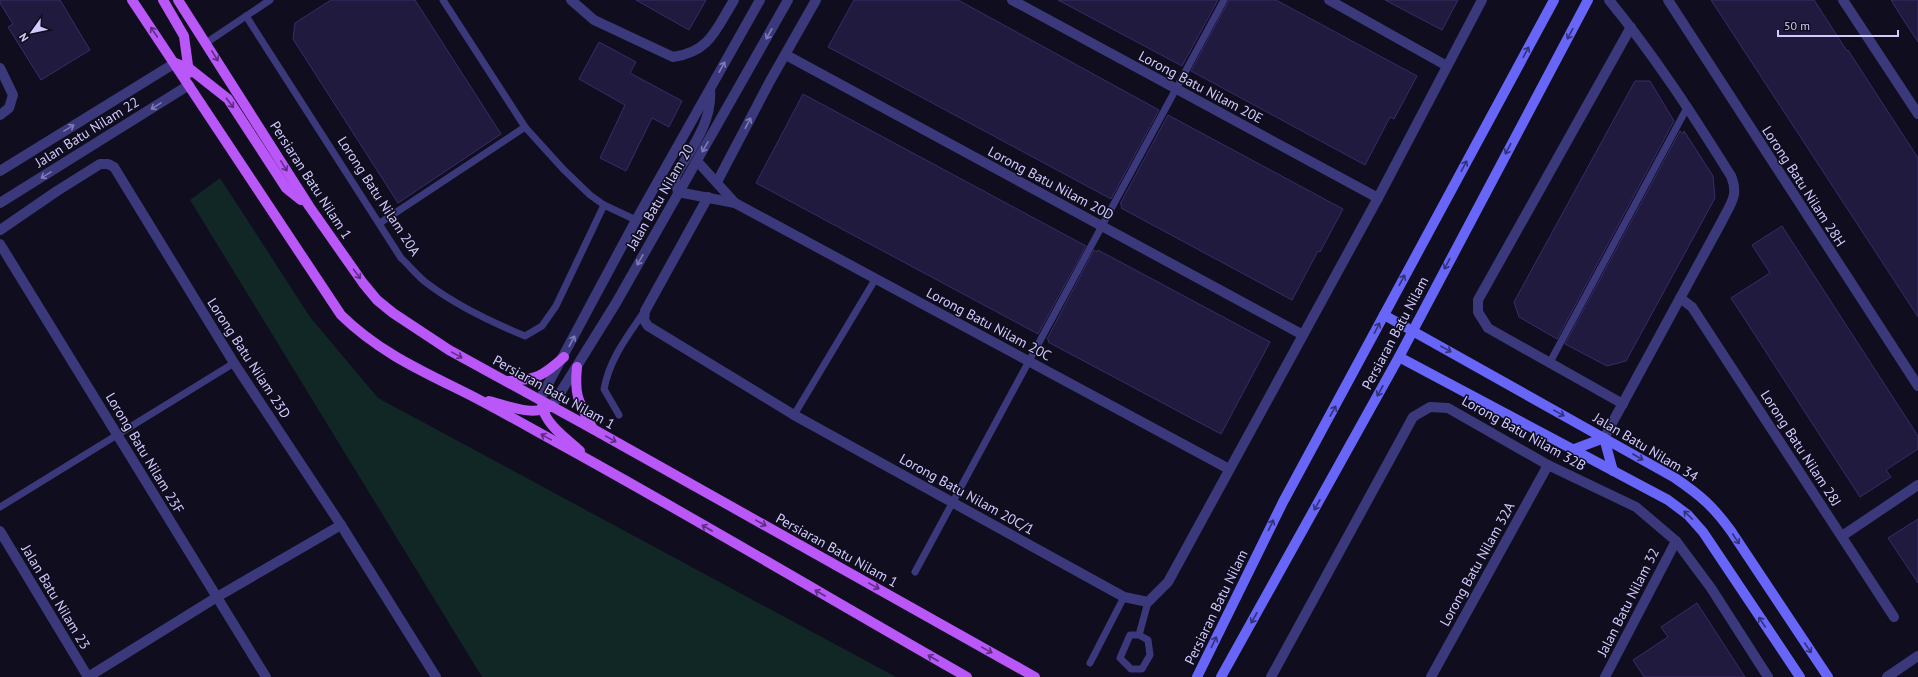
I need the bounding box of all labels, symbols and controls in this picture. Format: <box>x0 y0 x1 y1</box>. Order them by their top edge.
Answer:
north arrow <box>12 12 52 52</box>
scale bar <box>1778 12 1898 38</box>
text: 50 m <box>1784 18 1810 33</box>
one-way arrow <box>150 27 158 38</box>
one-way arrow <box>764 28 772 40</box>
one-way arrow <box>1565 28 1573 40</box>
text: N <box>16 31 31 44</box>
one-way arrow <box>1522 46 1530 58</box>
street label: Lorong Batu Nilam 20E <box>1136 47 1266 127</box>
one-way arrow <box>211 50 219 62</box>
one-way arrow <box>719 61 727 73</box>
street label: Jalan Batu Nilam 22 <box>31 93 142 172</box>
one-way arrow <box>226 97 234 108</box>
one-way arrow <box>150 102 162 110</box>
one-way arrow <box>745 117 752 129</box>
street label: Persiaran Batu Nilam 1 <box>266 118 356 242</box>
street label: Lorong Batu Nilam 28H <box>1758 122 1850 250</box>
one-way arrow <box>63 124 75 132</box>
street label: Lorong Batu Nilam 20A <box>334 133 425 260</box>
street label: Jalan Batu Nilam 20 <box>622 141 698 254</box>
one-way arrow <box>700 141 708 153</box>
street label: Lorong Batu Nilam 20D <box>985 142 1117 224</box>
one-way arrow <box>1504 143 1512 155</box>
one-way arrow <box>280 160 288 171</box>
one-way arrow <box>1461 160 1468 172</box>
one-way arrow <box>40 171 52 179</box>
one-way arrow <box>636 254 644 266</box>
one-way arrow <box>1443 258 1451 270</box>
one-way arrow <box>353 268 361 279</box>
street label: Persiaran Batu Nilam <box>1358 273 1432 393</box>
one-way arrow <box>1399 275 1407 287</box>
street label: Lorong Batu Nilam 20C <box>923 283 1055 365</box>
street label: Lorong Batu Nilam 23D <box>203 294 295 422</box>
one-way arrow <box>1374 322 1381 334</box>
one-way arrow <box>569 335 577 347</box>
one-way arrow <box>1440 346 1452 354</box>
one-way arrow <box>451 351 463 359</box>
street label: Persiaran Batu Nilam 1 <box>490 351 618 433</box>
one-way arrow <box>1376 385 1383 397</box>
street label: Lorong Batu Nilam 28J <box>1757 387 1845 509</box>
street label: Lorong Batu Nilam 23F <box>102 389 188 517</box>
street label: Lorong Batu Nilam 32B <box>1459 391 1589 475</box>
one-way arrow <box>1329 405 1337 417</box>
street label: Jalan Batu Nilam 34 <box>1589 408 1702 486</box>
one-way arrow <box>1553 409 1565 417</box>
one-way arrow <box>540 432 552 440</box>
one-way arrow <box>605 435 617 443</box>
street label: Lorong Batu Nilam 20C/1 <box>896 449 1038 539</box>
one-way arrow <box>1632 454 1644 462</box>
one-way arrow <box>1313 498 1320 510</box>
street label: Lorong Batu Nilam 32A <box>1435 498 1519 629</box>
street label: Persiaran Batu Nilam 1 <box>773 509 901 591</box>
one-way arrow <box>1683 511 1693 520</box>
one-way arrow <box>755 519 767 527</box>
one-way arrow <box>1268 520 1275 532</box>
one-way arrow <box>702 524 714 532</box>
one-way arrow <box>1732 534 1740 545</box>
street label: Jalan Batu Nilam 23 <box>17 540 94 653</box>
street label: Jalan Batu Nilam 32 <box>1592 545 1663 660</box>
street label: Persiaran Batu Nilam <box>1180 547 1252 667</box>
one-way arrow <box>868 583 880 591</box>
one-way arrow <box>814 588 826 596</box>
one-way arrow <box>1249 612 1257 624</box>
one-way arrow <box>1758 616 1766 627</box>
one-way arrow <box>1211 636 1218 648</box>
one-way arrow <box>1804 642 1812 653</box>
one-way arrow <box>981 647 993 655</box>
one-way arrow <box>927 653 939 661</box>

